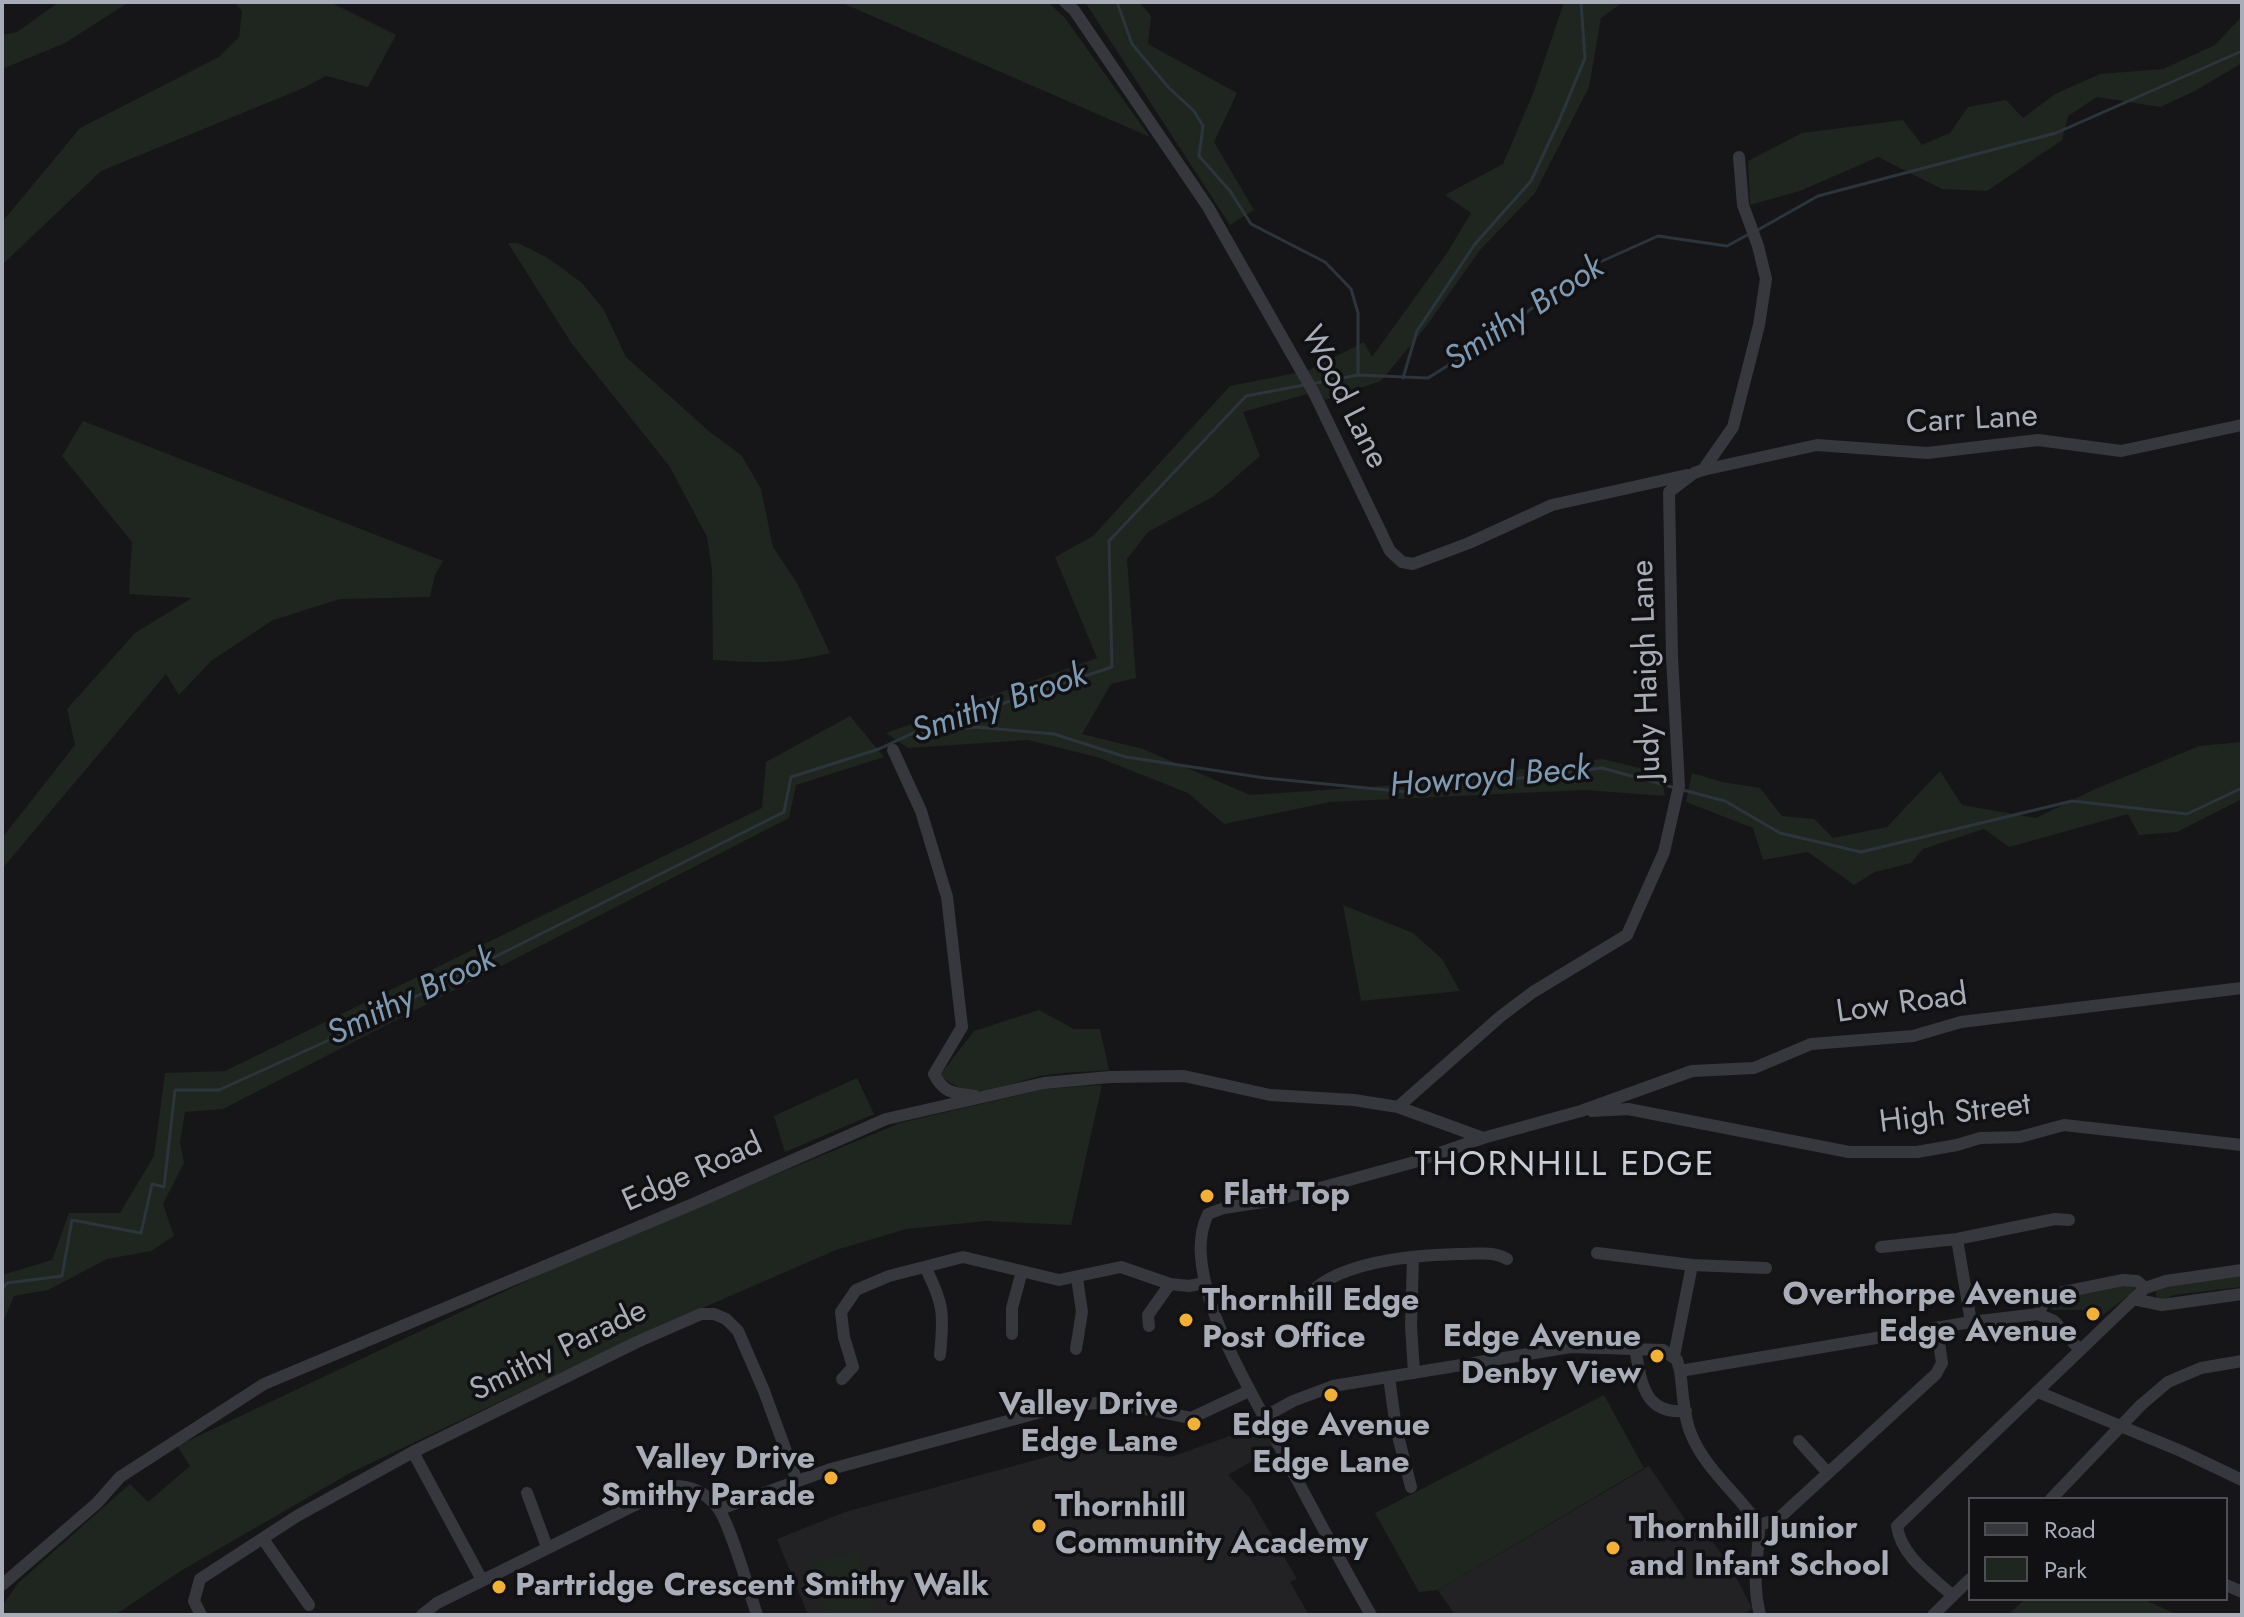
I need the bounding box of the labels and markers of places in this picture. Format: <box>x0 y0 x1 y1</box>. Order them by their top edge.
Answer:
place label: Flatt Top <box>1223 1177 1350 1215</box>
marker: Flatt Top <box>1198 1187 1216 1205</box>
place label: Overthorpe Avenue Edge Avenue <box>1783 1277 2077 1352</box>
place label: Thornhill Edge Post Office <box>1202 1283 1419 1358</box>
marker: Overthorpe Avenue Edge Avenue <box>2084 1305 2102 1323</box>
marker: Thornhill Edge Post Office <box>1177 1311 1195 1329</box>
place label: Edge Avenue Denby View <box>1443 1319 1641 1394</box>
marker: Edge Avenue Denby View <box>1648 1347 1666 1365</box>
marker: Edge Avenue Edge Lane <box>1322 1386 1340 1404</box>
place label: Valley Drive Edge Lane <box>999 1387 1178 1462</box>
place label: Edge Avenue Edge Lane <box>1232 1408 1430 1483</box>
marker: Valley Drive Edge Lane <box>1185 1415 1203 1433</box>
place label: Valley Drive Smithy Parade <box>601 1441 815 1516</box>
marker: Valley Drive Smithy Parade <box>822 1469 840 1487</box>
place label: Thornhill Community Academy <box>1055 1489 1368 1564</box>
place label: Thornhill Junior and Infant School <box>1629 1511 1889 1586</box>
marker: Thornhill Community Academy <box>1030 1517 1048 1535</box>
marker: Thornhill Junior and Infant School <box>1604 1539 1622 1557</box>
place label: Partridge Crescent Smithy Walk <box>515 1568 989 1606</box>
marker: Partridge Crescent Smithy Walk <box>490 1578 508 1596</box>

